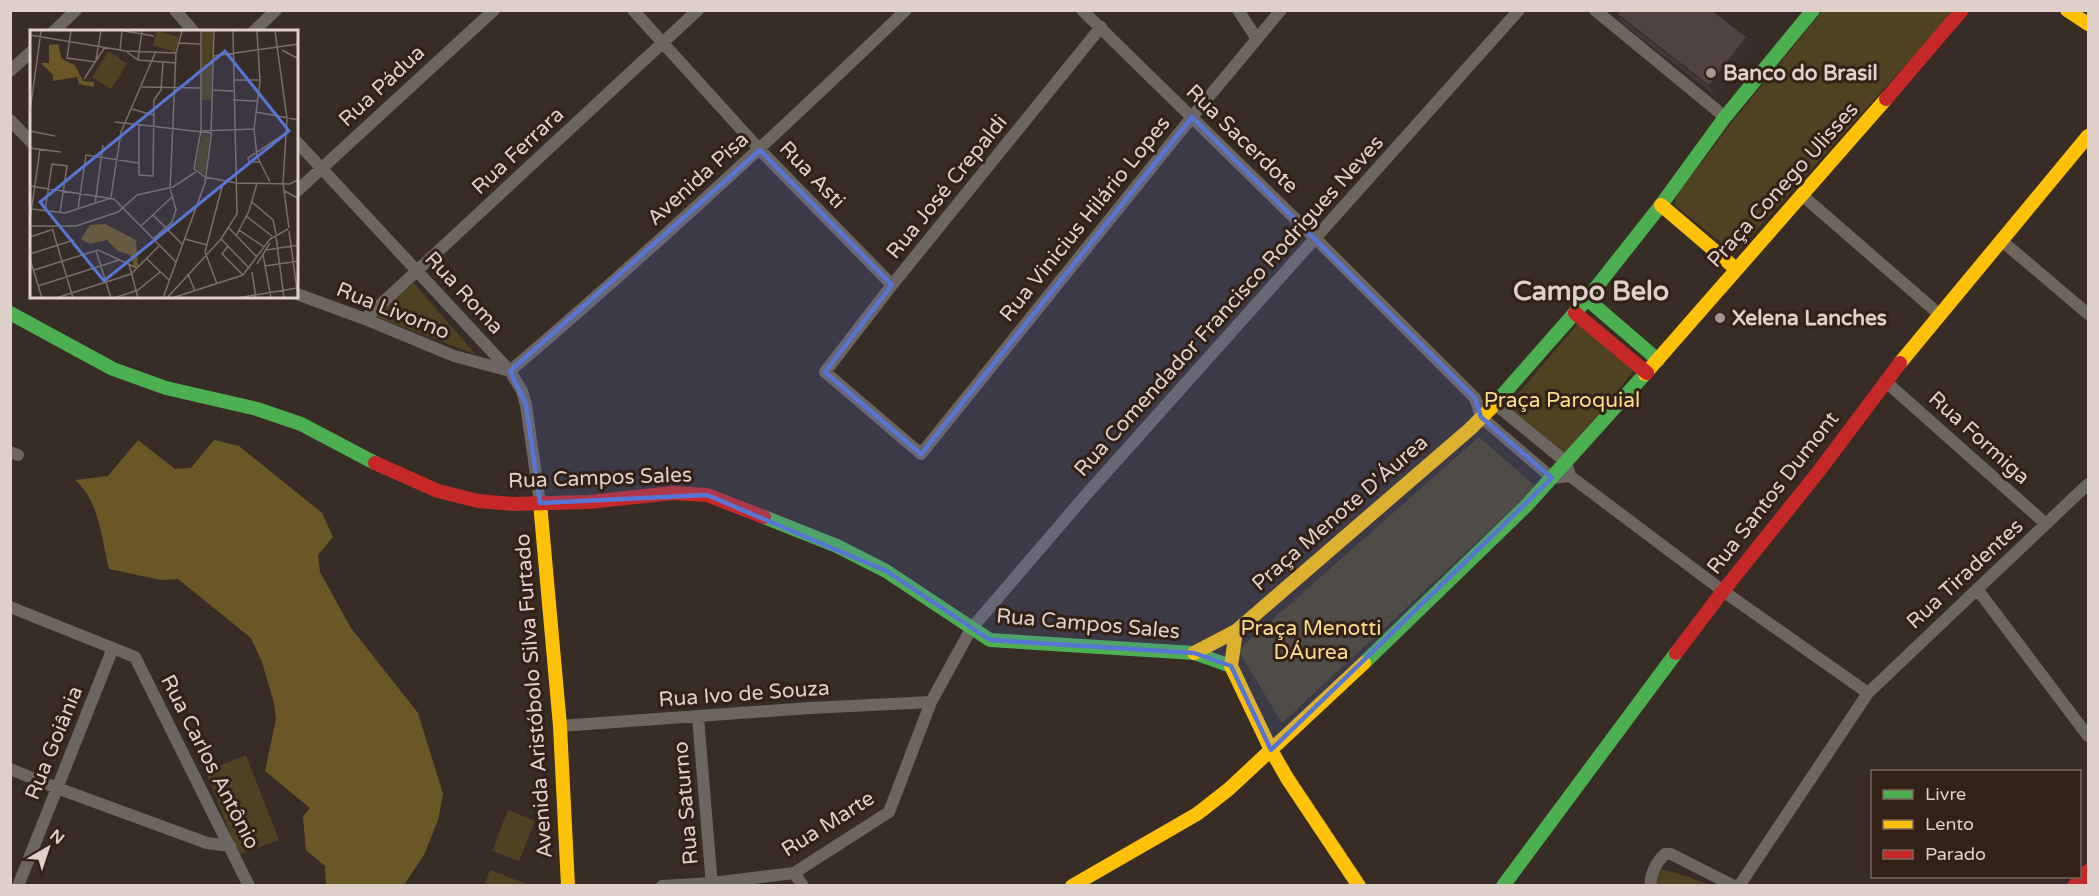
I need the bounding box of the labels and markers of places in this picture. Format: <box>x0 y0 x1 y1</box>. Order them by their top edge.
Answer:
place label: Banco do Brasil <box>1723 61 1878 86</box>
marker: Banco do Brasil <box>1704 66 1718 80</box>
place label: Xelena Lanches <box>1732 306 1887 331</box>
marker: Xelena Lanches <box>1713 311 1727 325</box>

